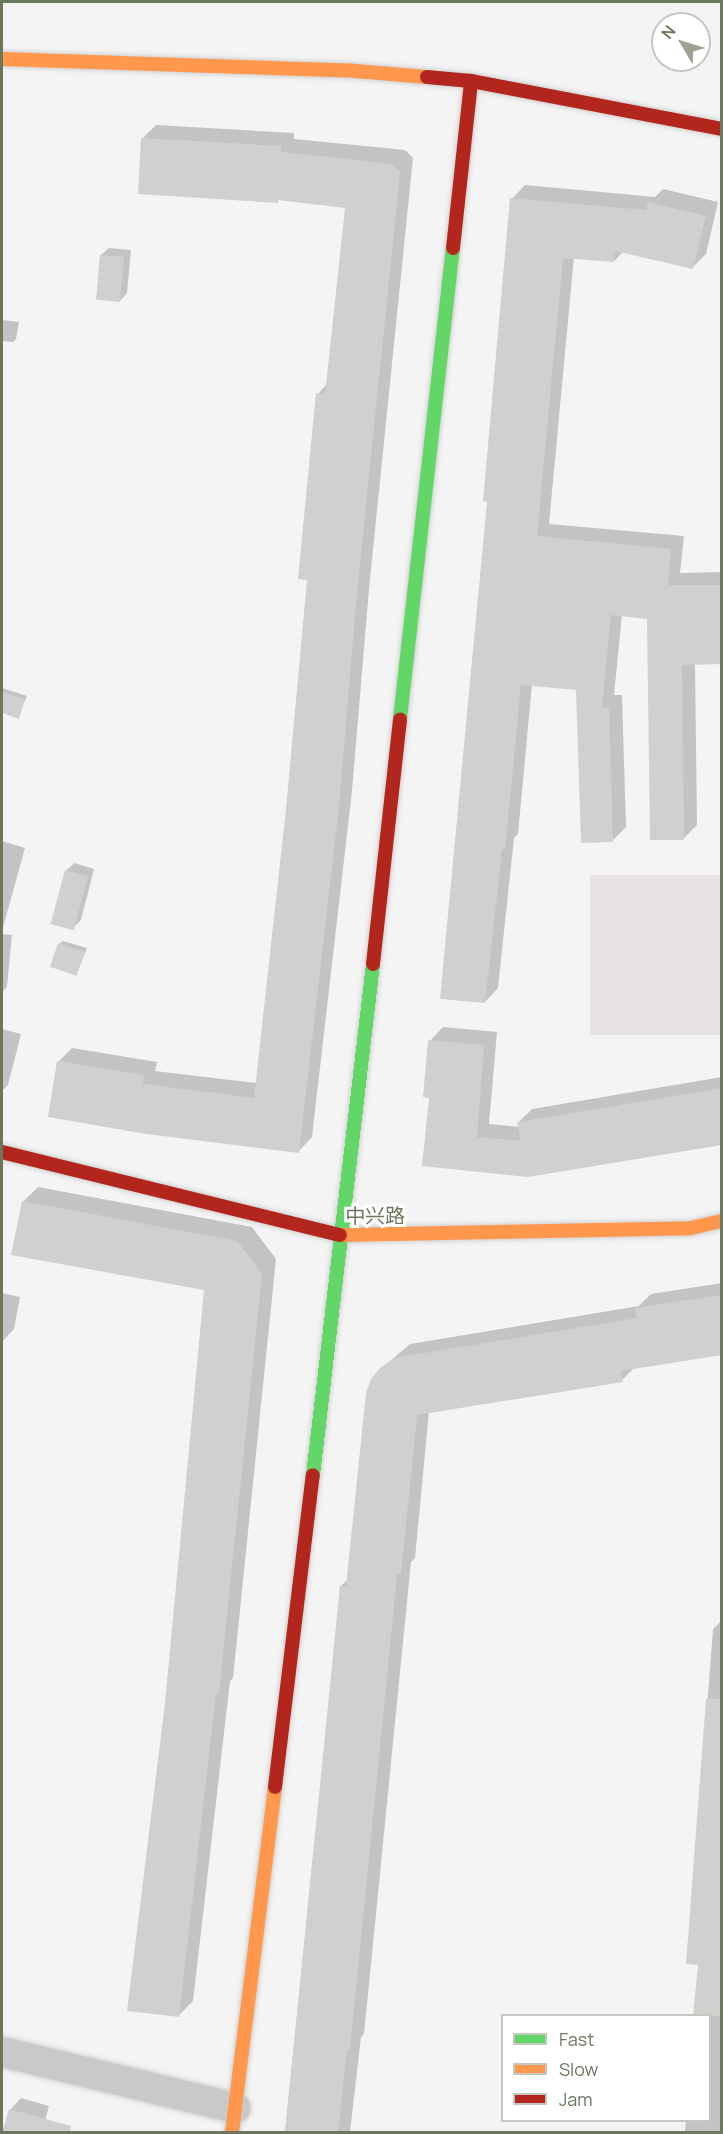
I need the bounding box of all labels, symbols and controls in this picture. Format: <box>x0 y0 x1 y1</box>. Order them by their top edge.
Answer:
north arrow <box>651 12 711 72</box>
text: N <box>656 21 681 43</box>
street label: 中兴路 <box>345 1203 405 1227</box>
legend <box>501 2014 711 2122</box>
text: Fast <box>559 2027 594 2051</box>
text: Slow <box>559 2057 598 2081</box>
text: Jam <box>559 2087 593 2111</box>

